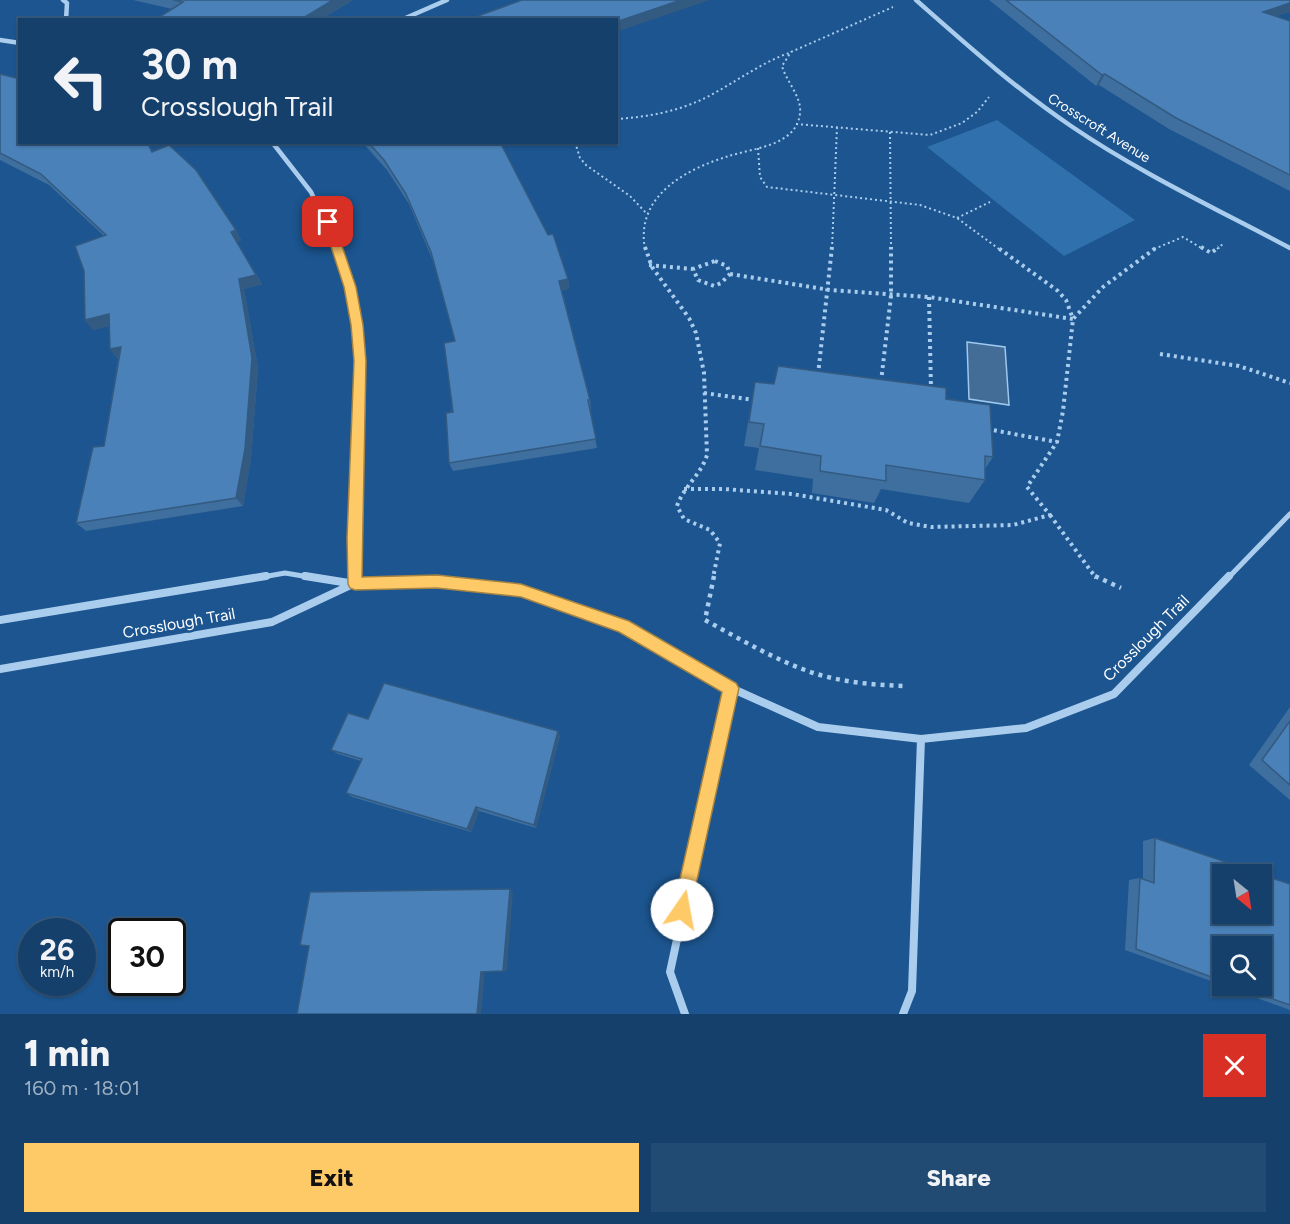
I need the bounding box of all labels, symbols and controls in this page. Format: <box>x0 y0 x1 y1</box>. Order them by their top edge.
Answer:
text: 30 m <box>141 39 238 90</box>
icon: left <box>42 42 120 120</box>
text: Crosslough Trail <box>141 90 333 123</box>
street label: Crosscroft Avenue <box>1045 90 1154 167</box>
pin <box>302 196 353 247</box>
icon: arrive <box>311 205 344 238</box>
street label: Crosslough Trail <box>1099 591 1193 685</box>
street label: Crosslough Trail <box>121 604 237 642</box>
north arrow <box>1212 864 1272 924</box>
map controls <box>1212 864 1272 996</box>
position arrow <box>650 878 714 942</box>
speed limit sign: 30 <box>108 918 186 996</box>
text: 26 <box>40 931 74 968</box>
button: search <box>1212 936 1272 996</box>
text: km/h <box>40 963 74 981</box>
text: 1 min <box>24 1032 110 1075</box>
button: close <box>1203 1034 1266 1097</box>
text: 160 m · 18:01 <box>24 1076 140 1100</box>
button: Exit <box>24 1143 639 1212</box>
button: Share <box>651 1143 1266 1212</box>

